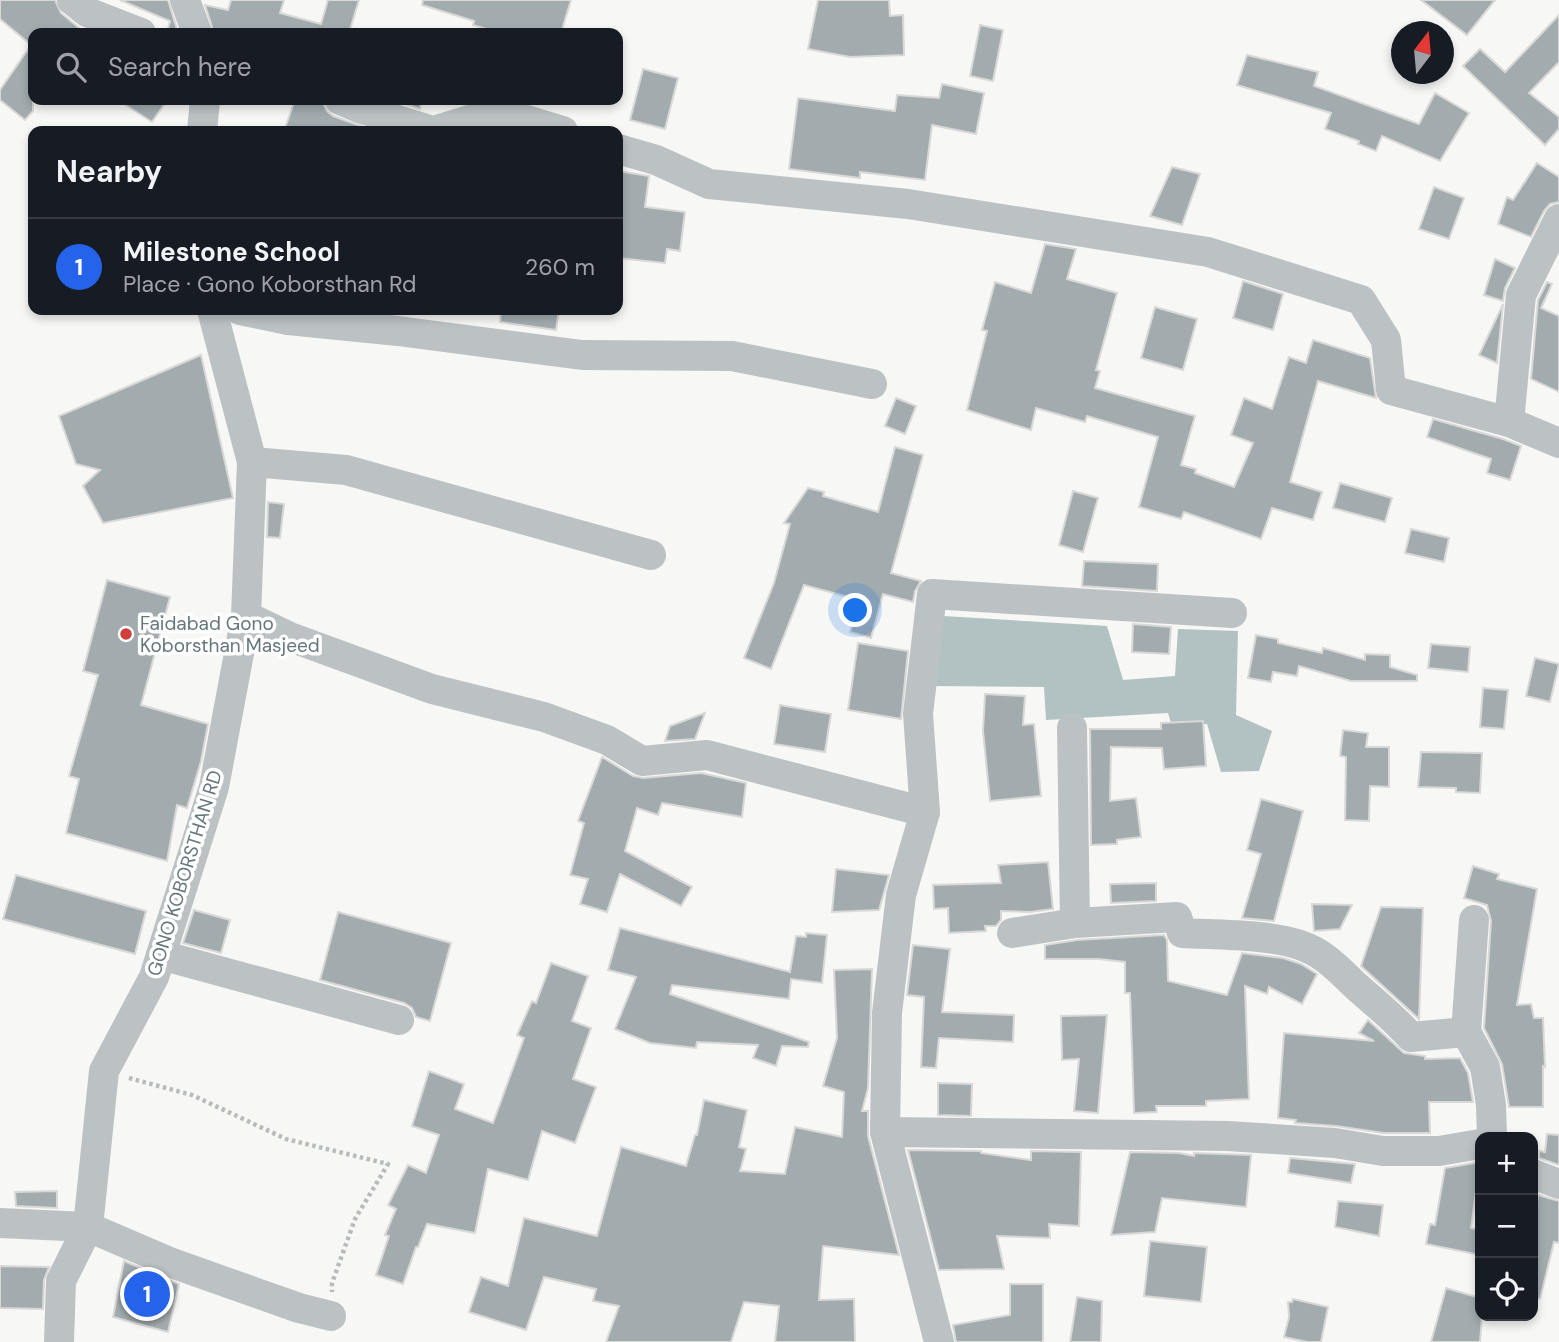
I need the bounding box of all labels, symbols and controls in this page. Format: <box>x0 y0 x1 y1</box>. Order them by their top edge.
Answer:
north arrow <box>1391 21 1454 84</box>
search box <box>28 28 623 105</box>
icon: search <box>52 48 90 86</box>
text: Search here <box>108 50 251 84</box>
text: Nearby <box>56 152 162 191</box>
text: Milestone School <box>123 235 340 269</box>
text: 1 <box>75 252 83 282</box>
text: 260 m <box>525 252 595 282</box>
text: Place · Gono Koborsthan Rd <box>123 269 416 299</box>
your location <box>838 593 872 627</box>
place label: Faidabad Gono Koborsthan Masjeed <box>140 611 320 658</box>
marker: Faidabad Gono Koborsthan Masjeed <box>118 626 134 642</box>
street label: GONO KOBORSTHAN RD <box>141 767 228 979</box>
map controls <box>1475 1132 1538 1321</box>
button: + <box>1475 1132 1538 1195</box>
button: − <box>1475 1195 1538 1258</box>
button: locate <box>1475 1258 1538 1321</box>
pin: 1 <box>124 1268 170 1320</box>

